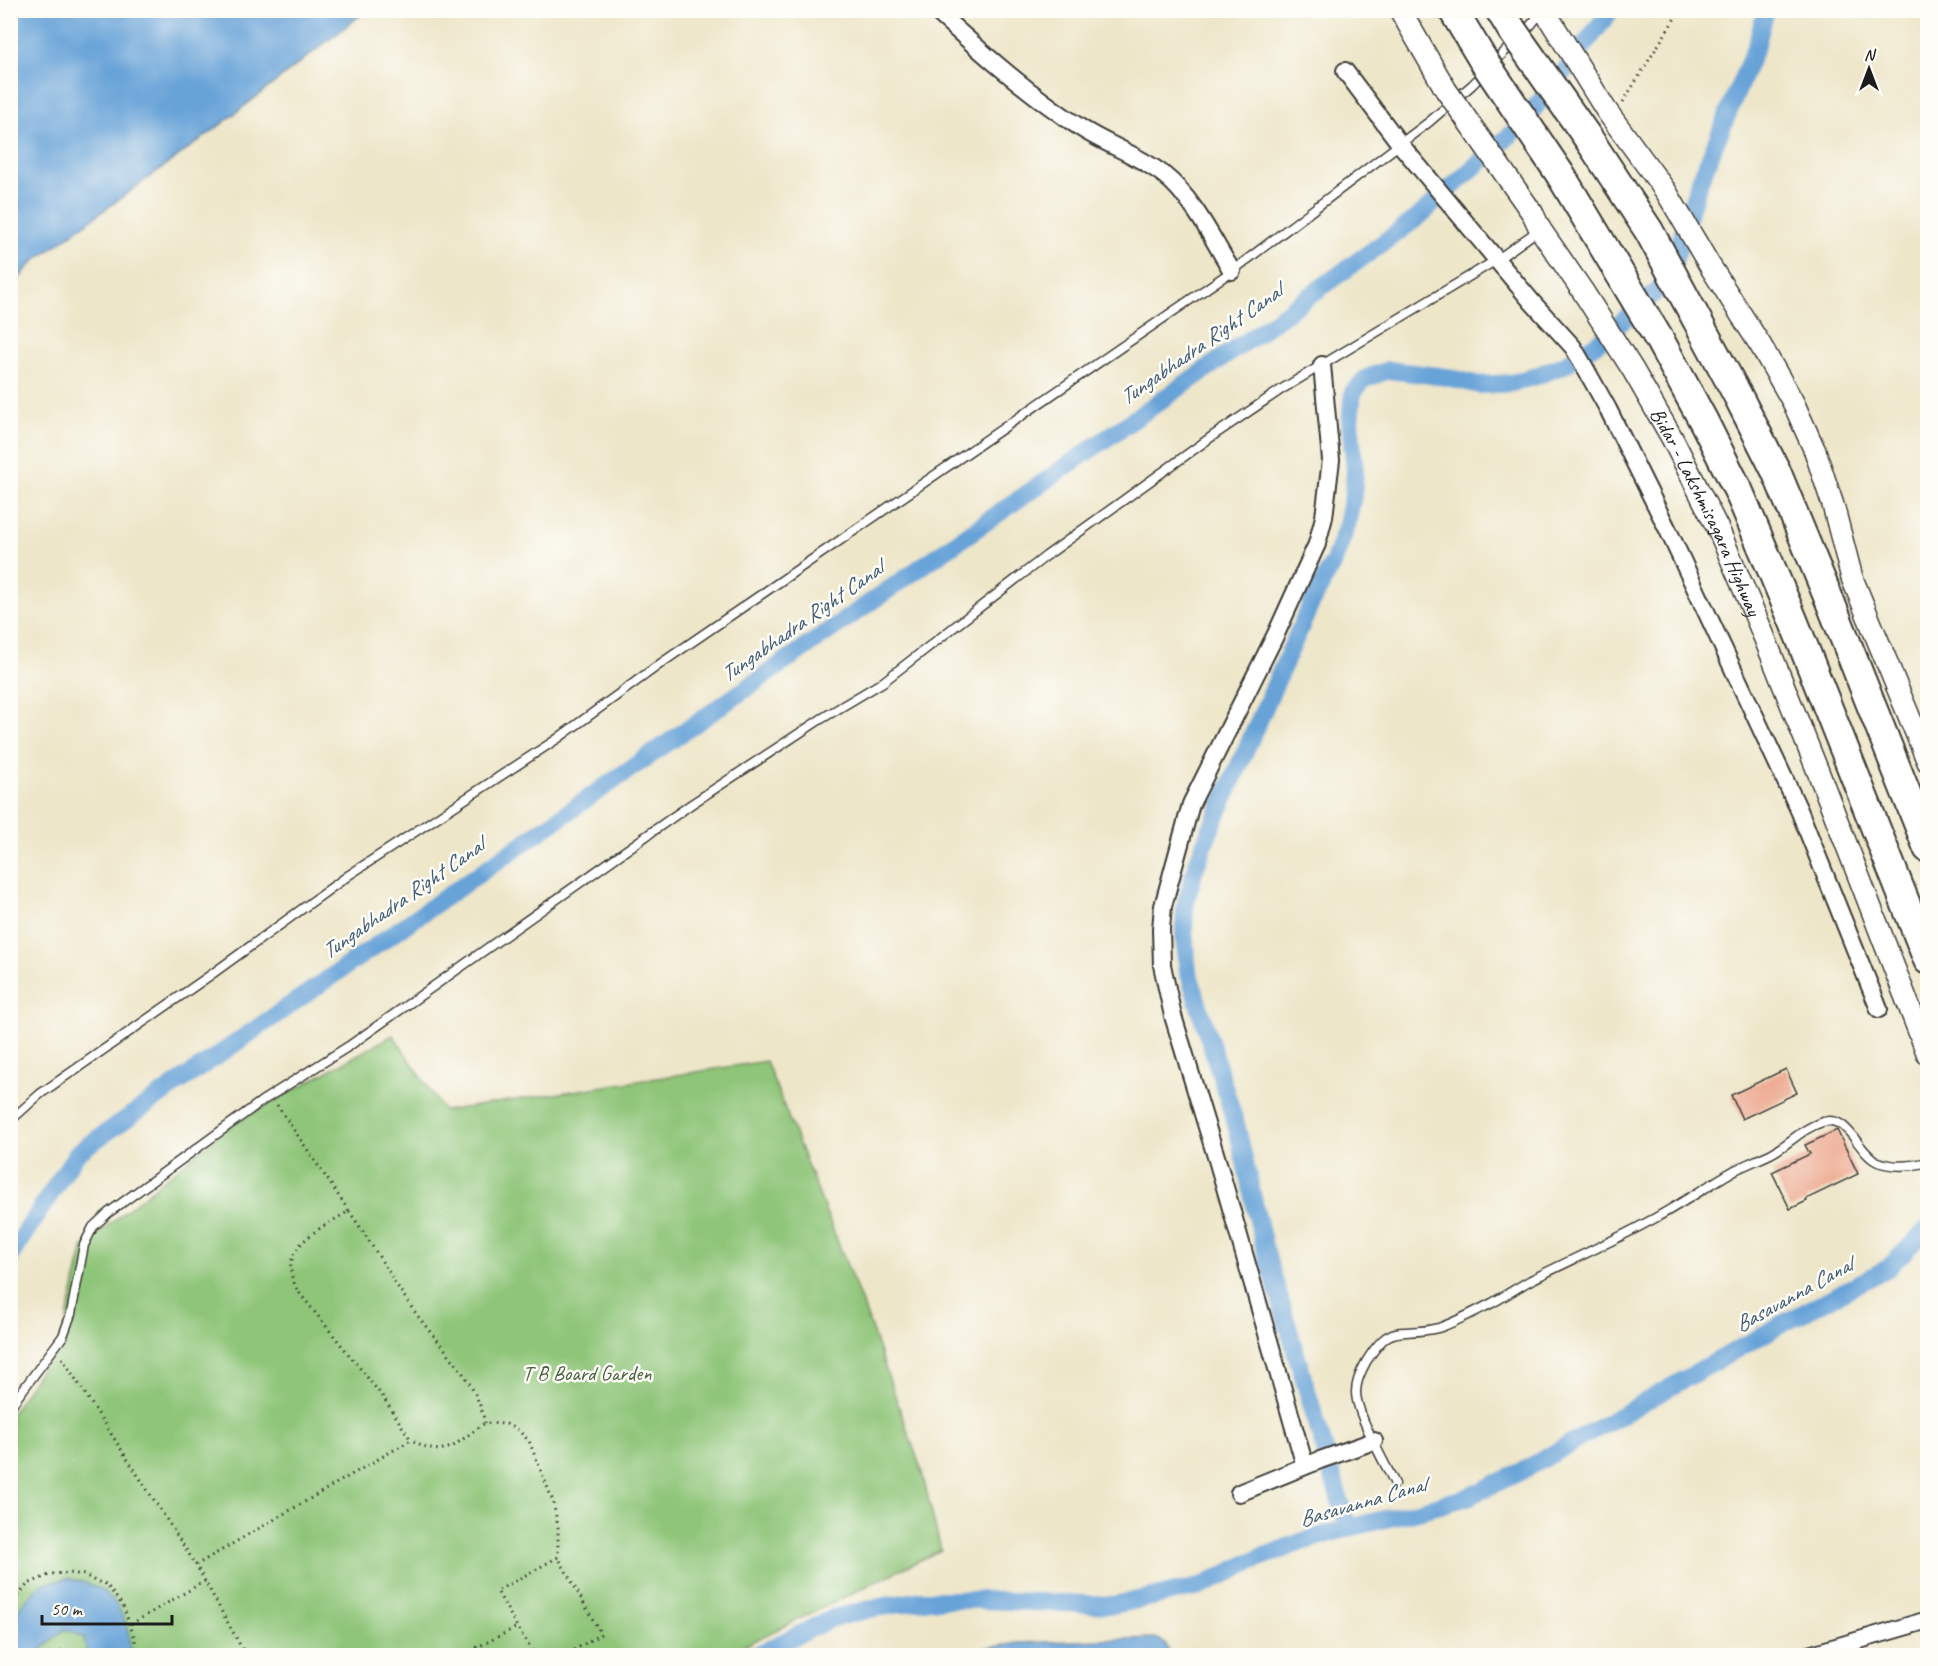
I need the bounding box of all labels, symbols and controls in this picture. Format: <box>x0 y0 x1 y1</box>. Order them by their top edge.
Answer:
north arrow <box>1839 39 1899 99</box>
text: N <box>1864 45 1877 65</box>
water label: Tungabhadra Right Canal <box>1114 274 1293 411</box>
street label: Bidar - Lakshmisagara Highway <box>1644 403 1768 621</box>
water label: Tungabhadra Right Canal <box>715 551 894 688</box>
water label: Tungabhadra Right Canal <box>316 828 495 965</box>
water label: Basavanna Canal <box>1730 1248 1864 1339</box>
park label: T B Board Garden <box>523 1360 652 1386</box>
water label: Basavanna Canal <box>1296 1469 1436 1533</box>
scale bar <box>42 1588 172 1626</box>
text: 50 m <box>51 1598 84 1620</box>

